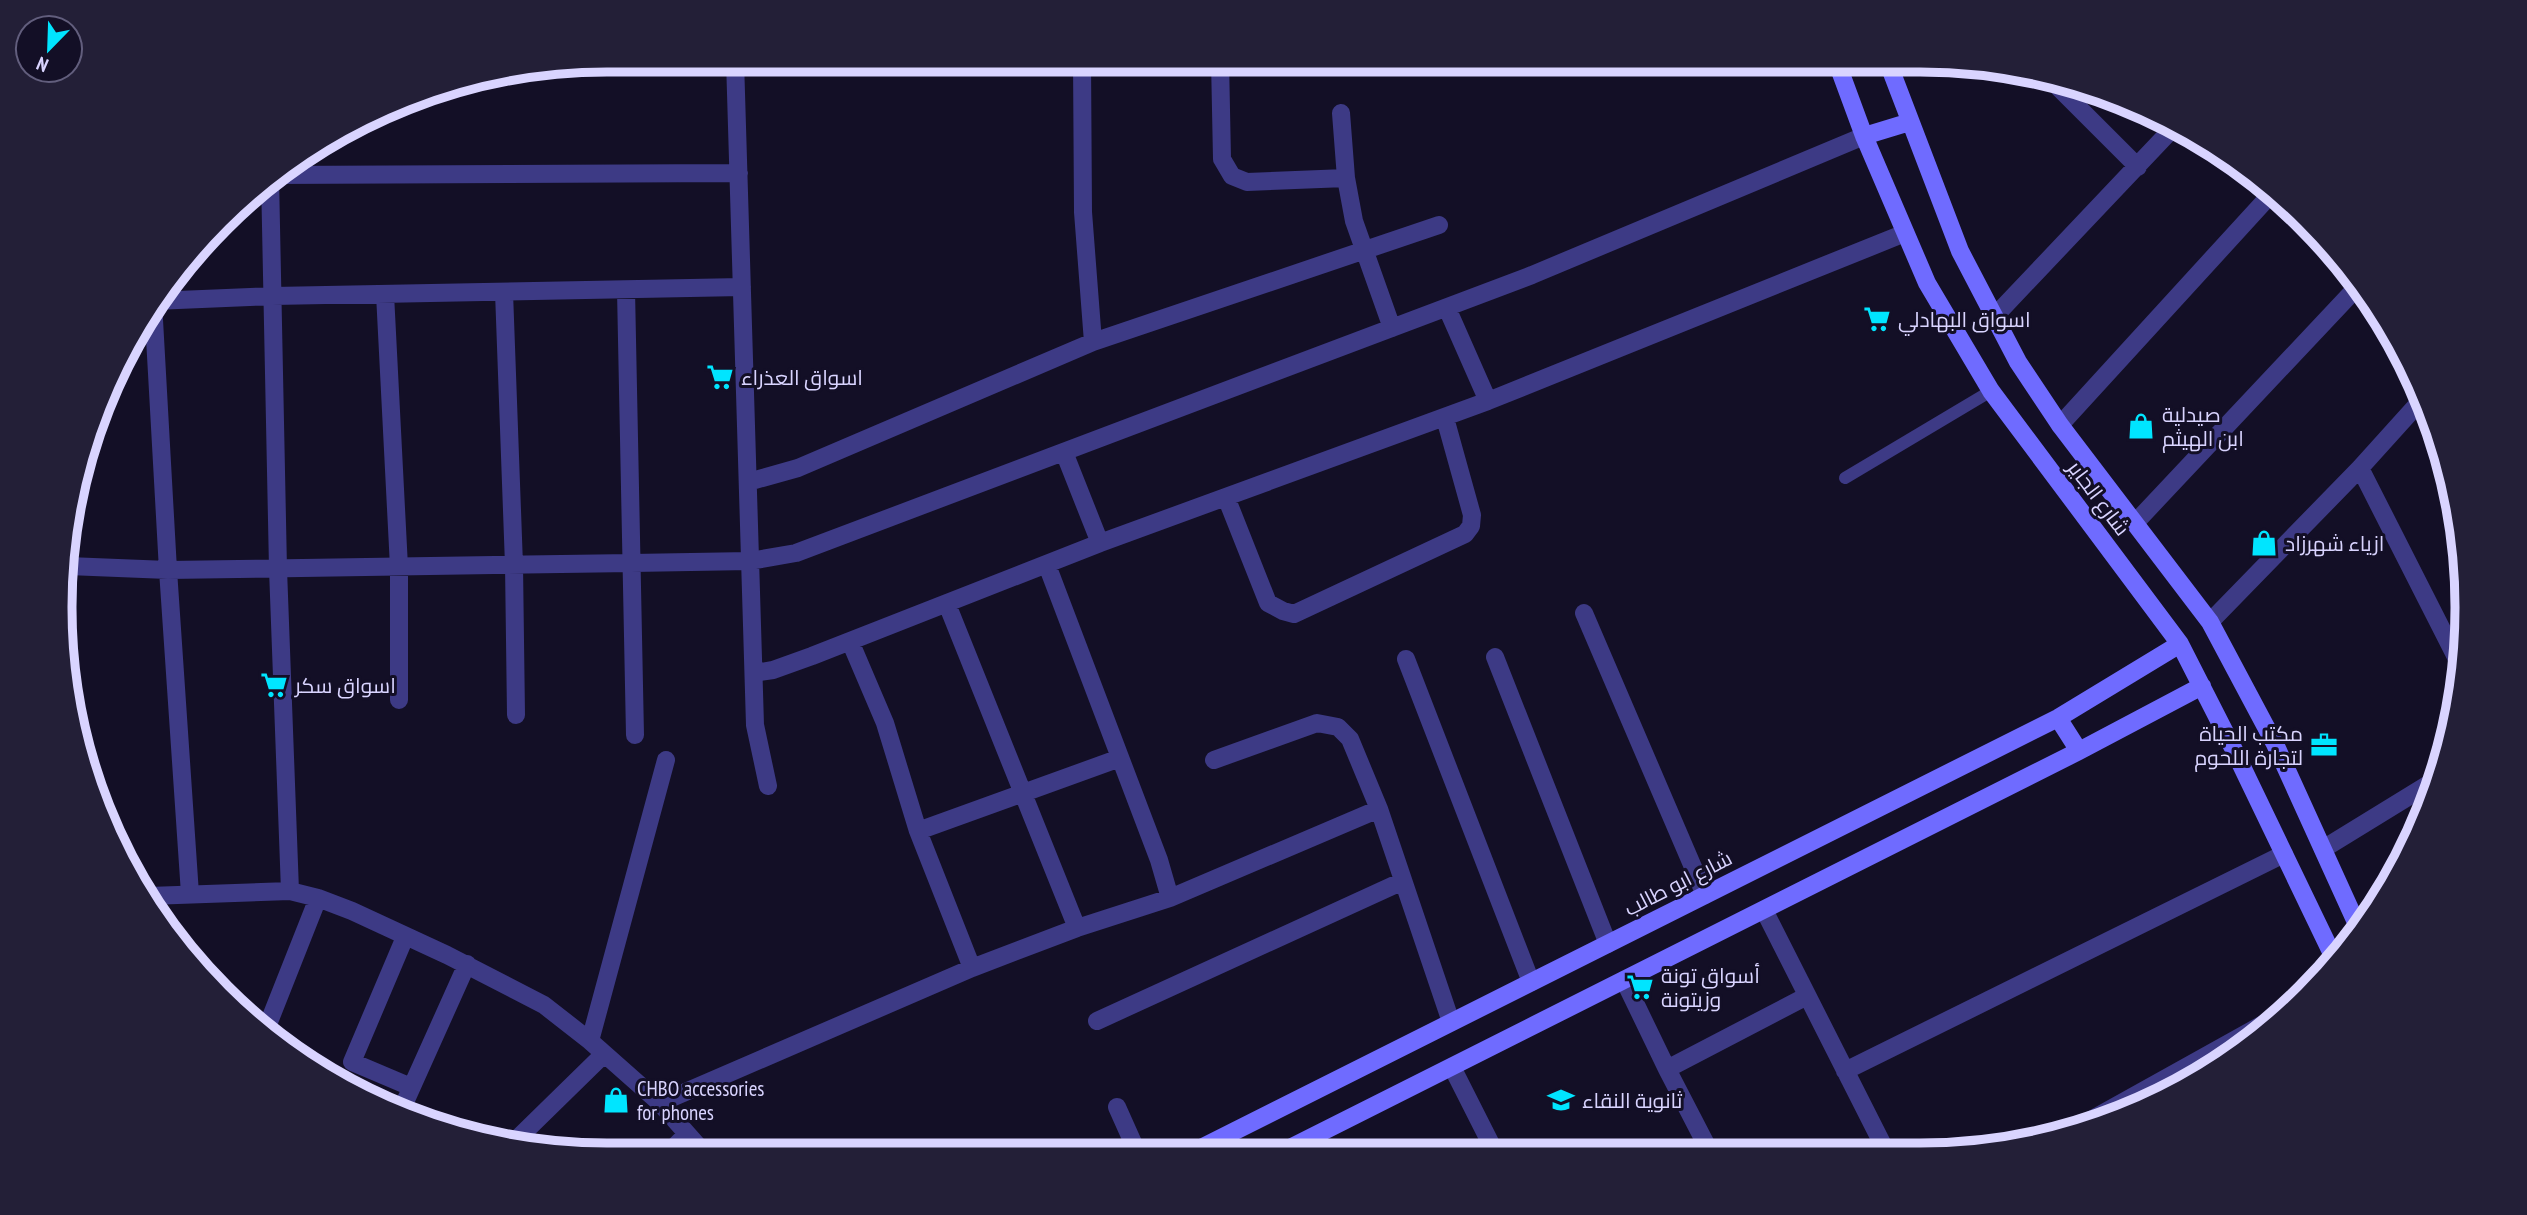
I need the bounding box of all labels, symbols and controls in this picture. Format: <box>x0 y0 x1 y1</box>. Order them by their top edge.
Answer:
north arrow <box>14 14 84 84</box>
text: N <box>33 52 52 78</box>
supermarket icon: اسواق البهادلي <box>1862 304 1892 334</box>
place label: اسواق البهادلي <box>1898 306 2031 336</box>
supermarket icon: اسواق العذراء <box>705 362 735 392</box>
place label: اسواق العذراء <box>741 364 863 391</box>
place label: صيدلية ابن الهيثم <box>2162 401 2244 453</box>
shop icon: صيدلية ابن الهيثم <box>2126 411 2156 441</box>
street label: شارع الجاير <box>2061 454 2136 542</box>
shop icon: ازياء شهرزاد <box>2249 528 2279 558</box>
place label: ازياء شهرزاد <box>2285 530 2384 557</box>
supermarket icon: اسواق سكر <box>259 670 289 700</box>
place label: اسواق سكر <box>294 672 396 699</box>
place label: مكتب الحياة لتجارة اللحوم <box>2194 720 2303 772</box>
office icon: مكتب الحياة لتجارة اللحوم <box>2309 730 2339 760</box>
street label: شارع ابو طالب <box>1619 844 1737 923</box>
place label: أسواق تونة وزيتونة <box>1661 962 1760 1013</box>
supermarket icon: أسواق تونة وزيتونة <box>1625 972 1655 1002</box>
place label: CHBO accessories for phones <box>637 1075 764 1126</box>
shop icon: CHBO accessories for phones <box>601 1085 631 1115</box>
school or university icon: ثانوية النقاء <box>1546 1085 1576 1115</box>
place label: ثانوية النقاء <box>1582 1087 1683 1114</box>

